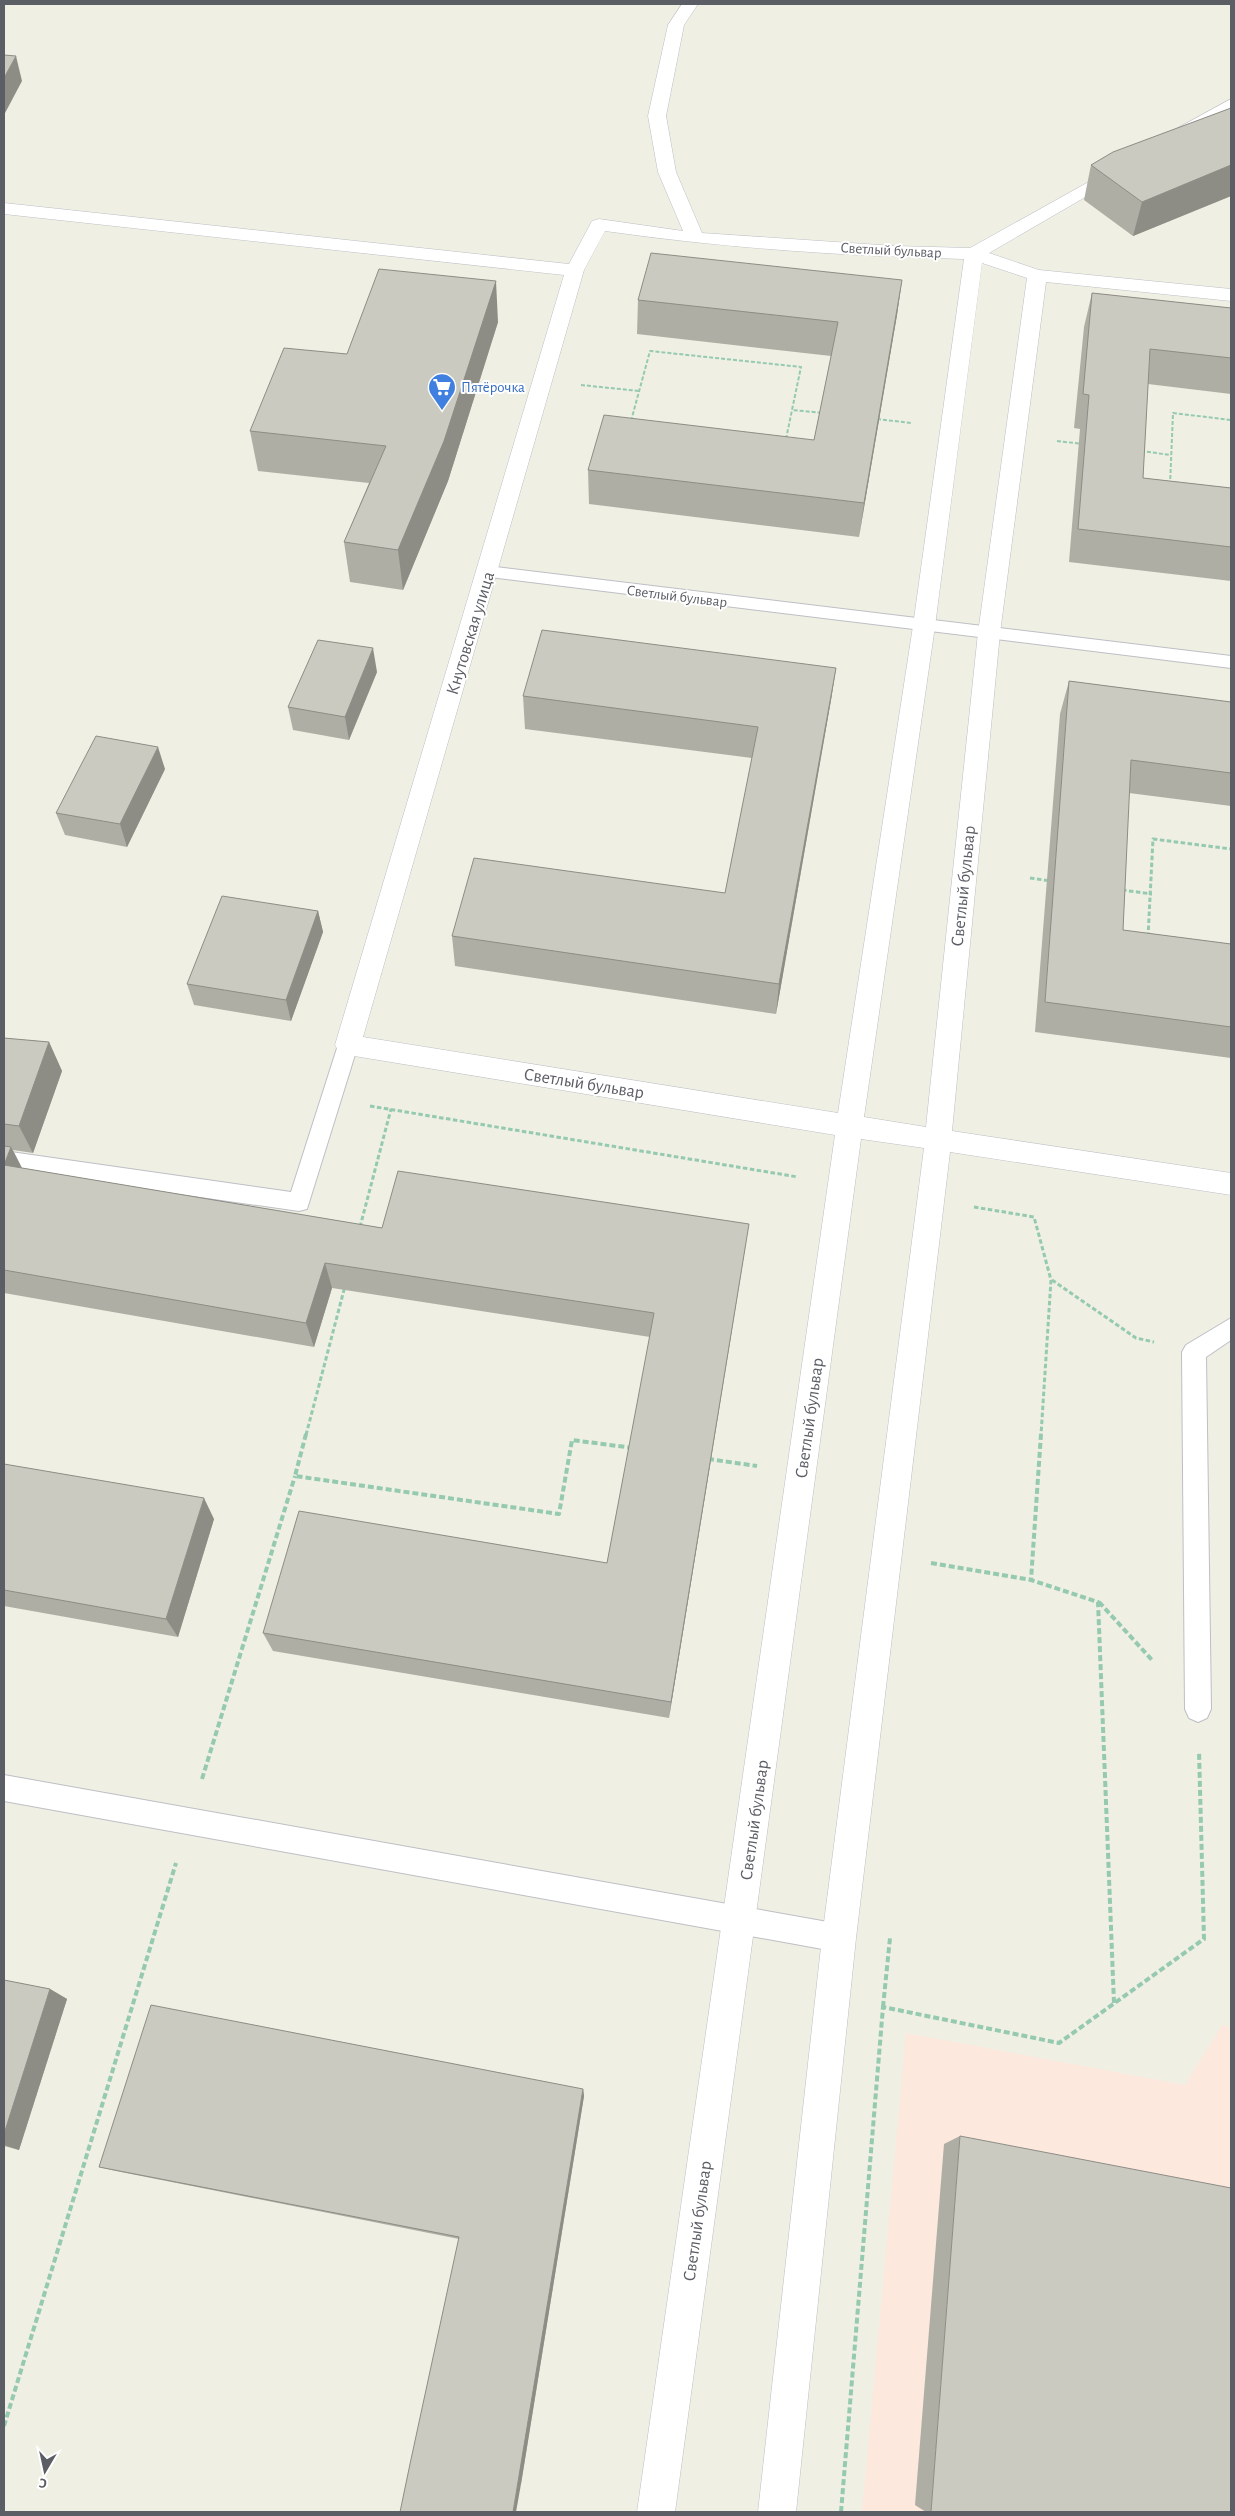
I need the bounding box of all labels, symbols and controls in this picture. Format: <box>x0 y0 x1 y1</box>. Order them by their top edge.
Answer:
street label: Светлый бульвар <box>840 240 942 261</box>
supermarket icon: Пятёрочка <box>427 372 457 411</box>
place label: Пятёрочка <box>461 380 525 395</box>
street label: Кнутовская улица <box>444 570 498 697</box>
street label: Светлый бульвар <box>626 583 728 610</box>
street label: Светлый бульвар <box>948 825 979 947</box>
street label: Светлый бульвар <box>522 1065 645 1102</box>
street label: Светлый бульвар <box>792 1357 827 1480</box>
street label: Светлый бульвар <box>737 1759 772 1882</box>
street label: Светлый бульвар <box>680 2160 715 2283</box>
north arrow <box>20 2446 70 2496</box>
text: С <box>38 2475 48 2490</box>

